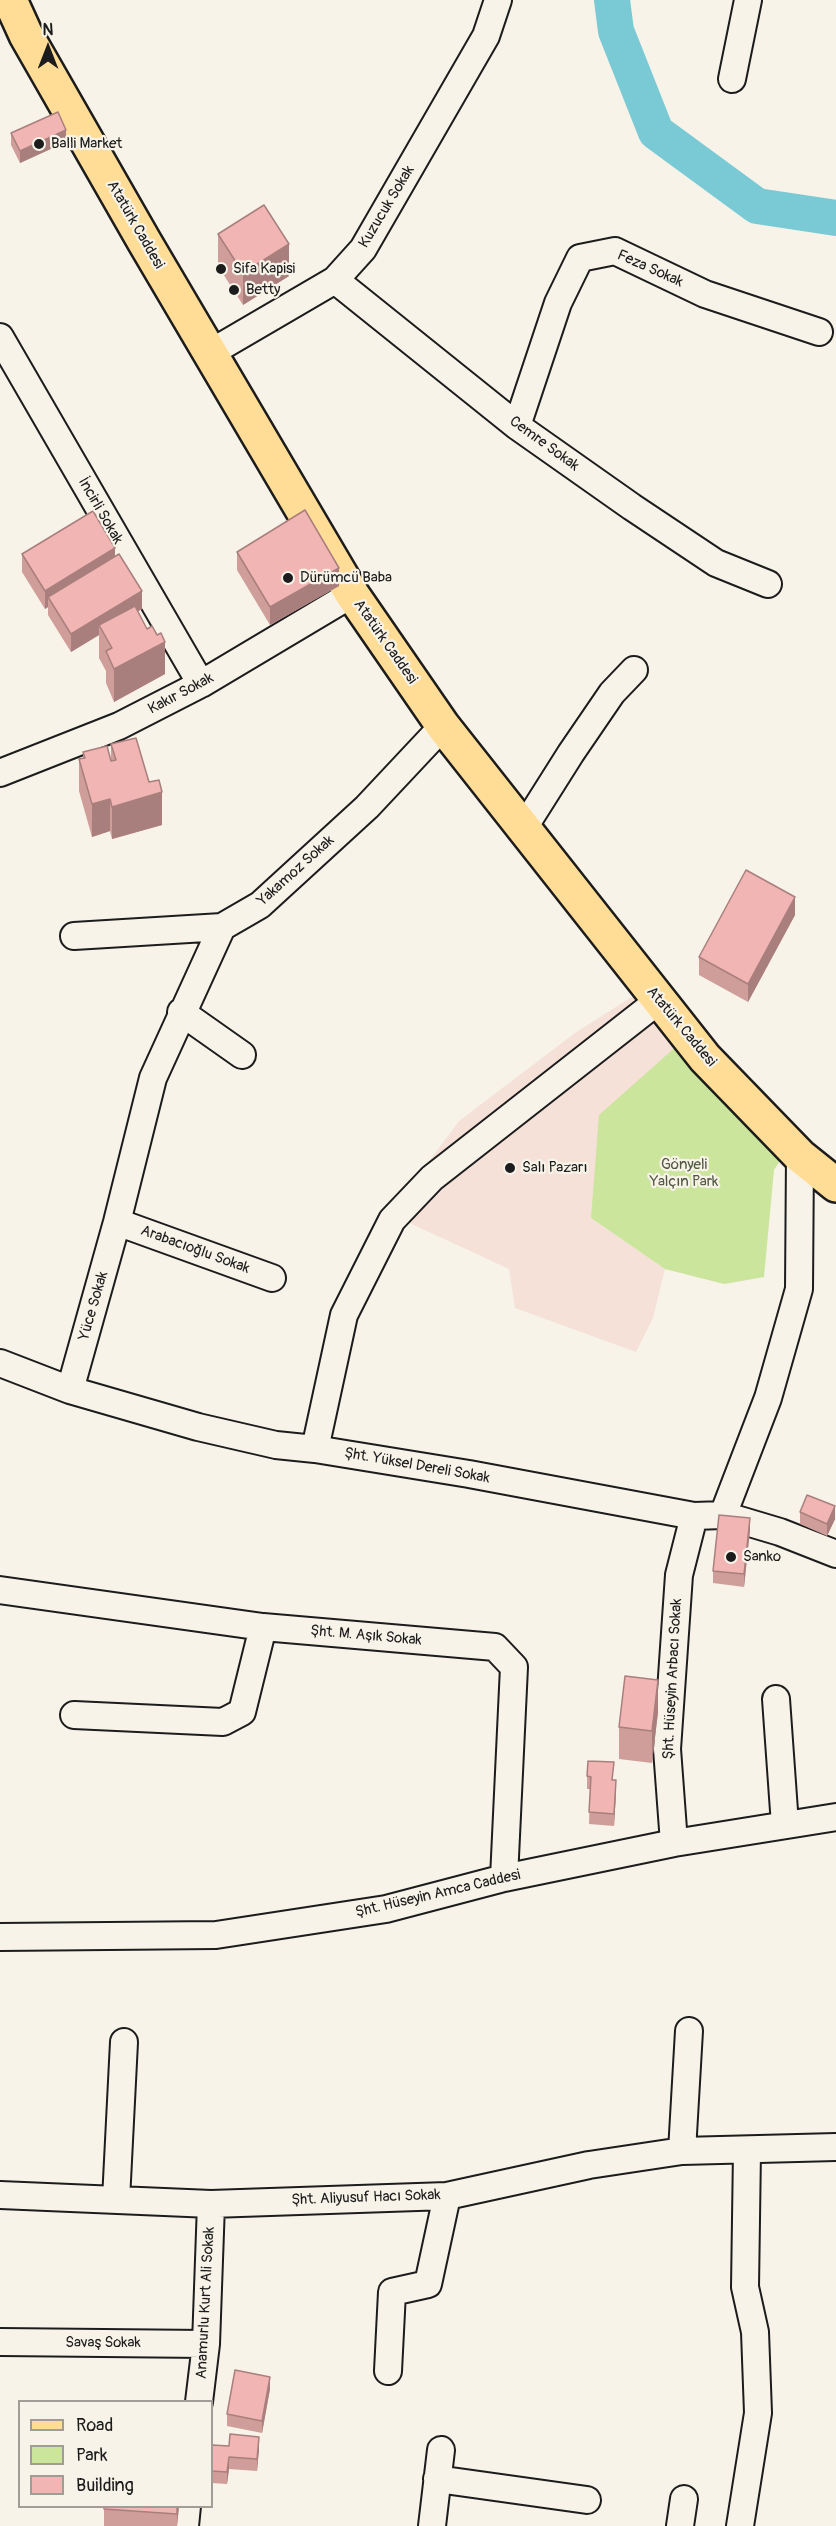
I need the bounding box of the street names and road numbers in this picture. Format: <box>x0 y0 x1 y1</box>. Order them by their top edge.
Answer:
street label: Kuzucuk Sokak <box>355 163 419 251</box>
street label: Atatürk Caddesi <box>102 178 168 272</box>
street label: Feza Sokak <box>614 246 686 292</box>
street label: Cemre Sokak <box>506 413 582 475</box>
street label: İncirli Sokak <box>74 474 126 548</box>
street label: Atatürk Caddesi <box>349 596 421 688</box>
street label: Kakır Sokak <box>145 669 217 719</box>
street label: Yakamoz Sokak <box>254 832 338 910</box>
street label: Atatürk Caddesi <box>642 983 720 1071</box>
street label: Arabacıoğlu Sokak <box>138 1222 252 1278</box>
street label: Yüce Sokak <box>76 1269 112 1343</box>
street label: Şht. Yüksel Dereli Sokak <box>343 1444 491 1488</box>
street label: Şht. Hüseyin Arbacı Sokak <box>660 1598 686 1760</box>
street label: Şht. M. Aşık Sokak <box>310 1622 422 1650</box>
street label: Şht. Hüseyin Amca Caddesi <box>354 1866 522 1922</box>
street label: Şht. Aliyusuf Hacı Sokak <box>291 2186 441 2210</box>
street label: Anamurlu Kurt Ali Sokak <box>193 2226 219 2380</box>
street label: Savaş Sokak <box>65 2334 141 2352</box>

